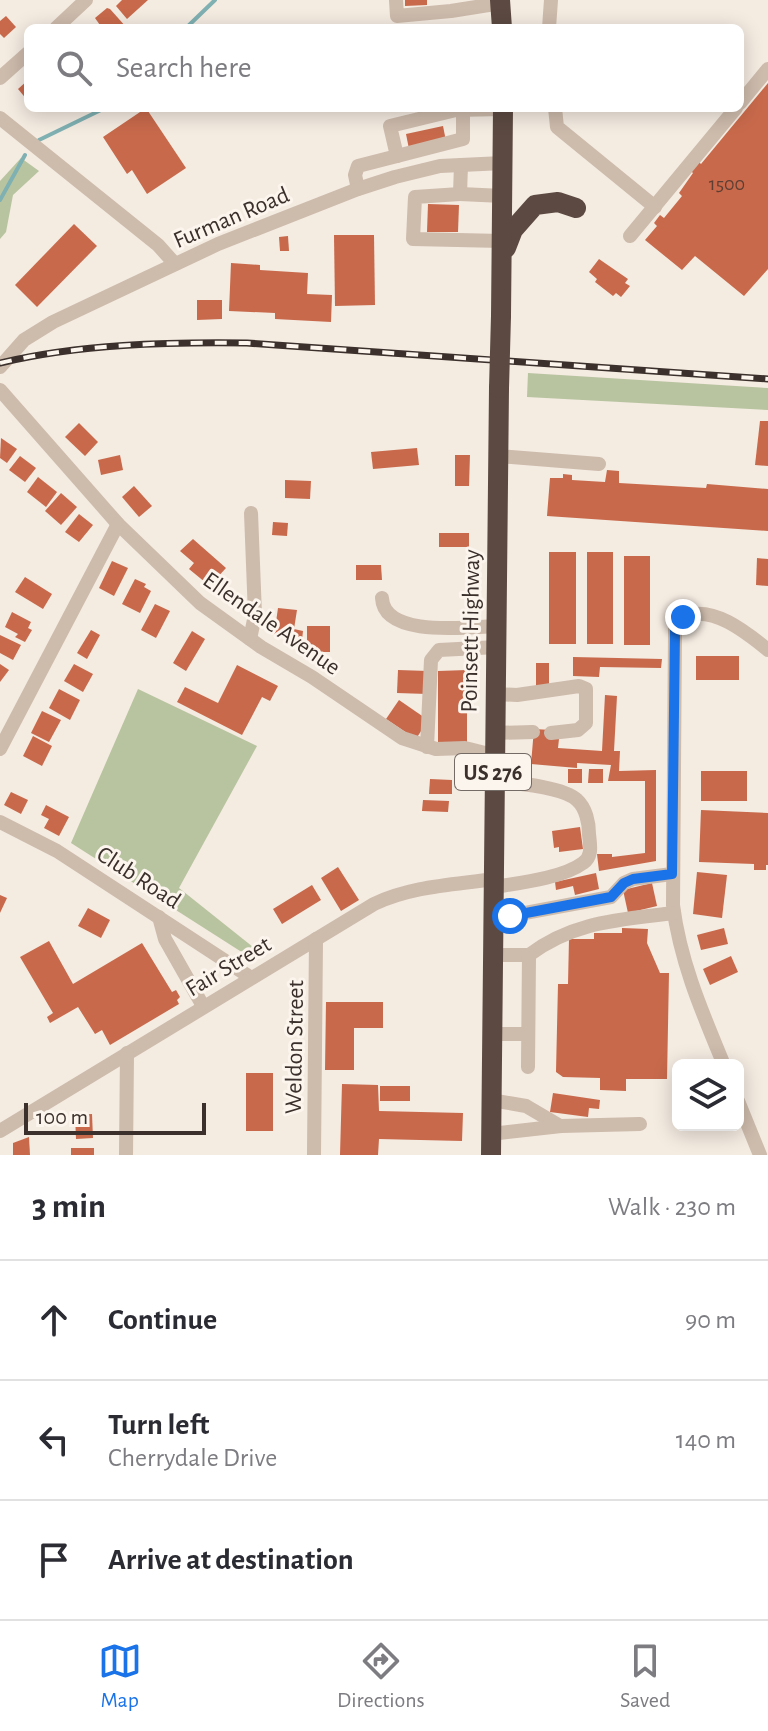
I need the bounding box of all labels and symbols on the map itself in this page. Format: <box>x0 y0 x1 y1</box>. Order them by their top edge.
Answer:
house number: 1500 <box>709 174 745 194</box>
street label: Furman Road <box>170 183 293 253</box>
street label: Poinsett Highway <box>458 549 484 713</box>
street label: Ellendale Avenue <box>198 568 344 680</box>
route end <box>665 599 701 635</box>
road number: US 276 <box>455 754 531 790</box>
street label: Club Road <box>92 842 185 914</box>
route start <box>492 898 528 934</box>
street label: Fair Street <box>182 932 276 1002</box>
street label: Weldon Street <box>282 979 308 1114</box>
scale bar <box>24 1099 206 1135</box>

